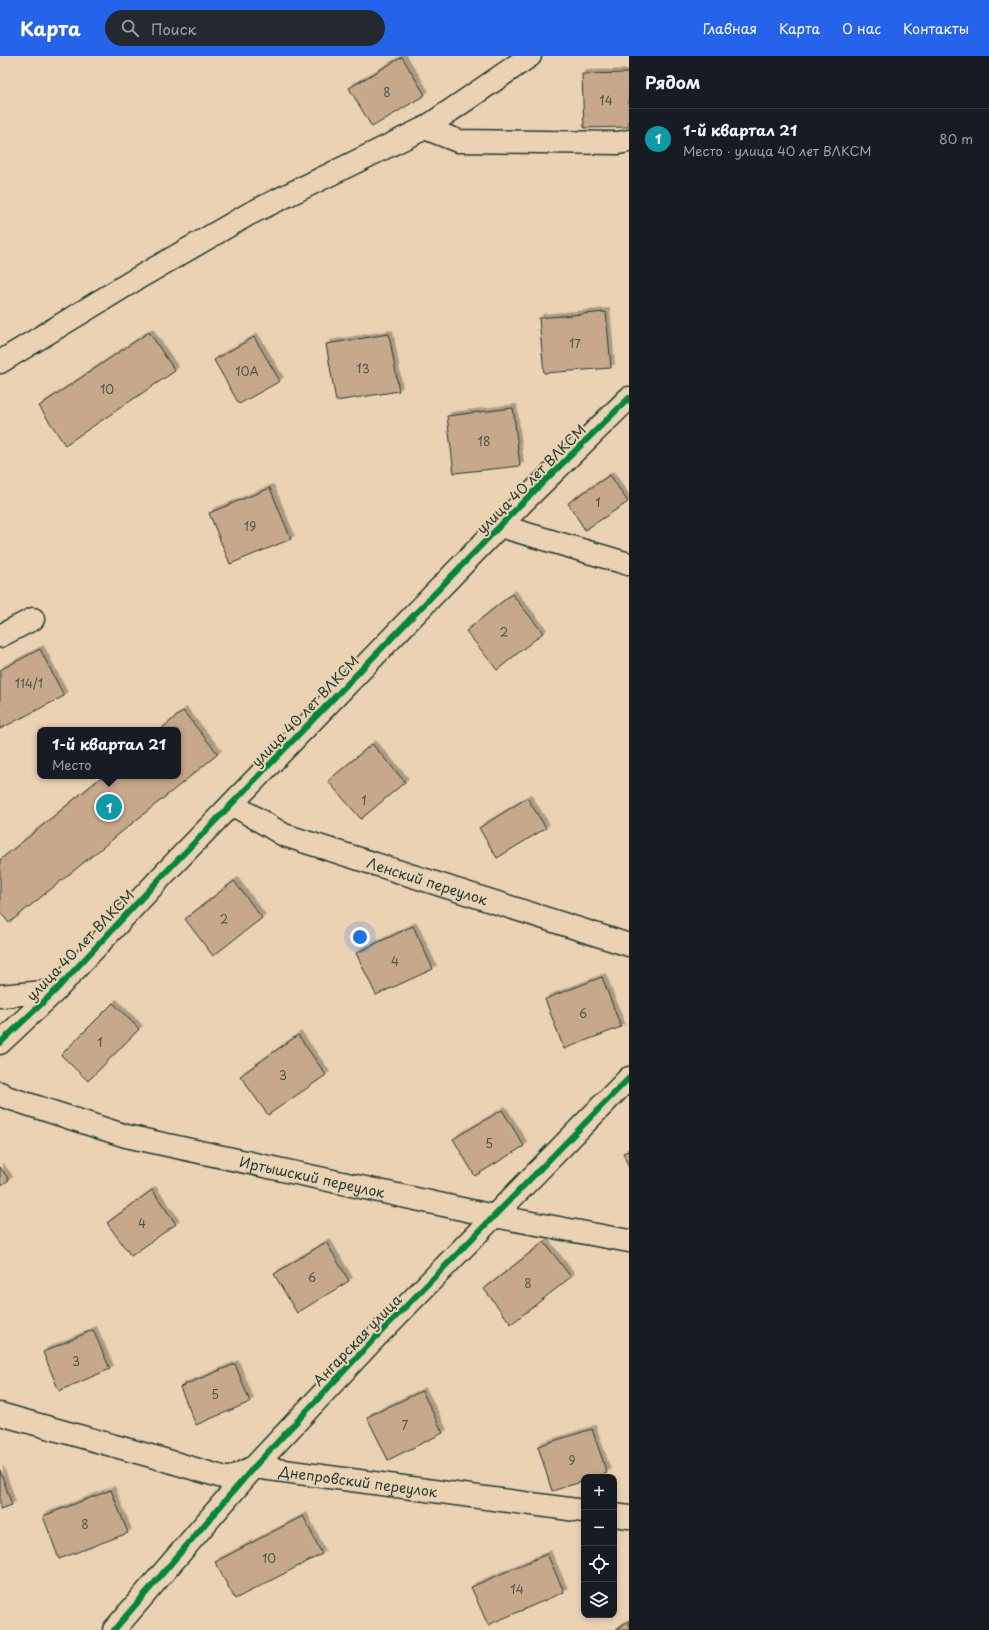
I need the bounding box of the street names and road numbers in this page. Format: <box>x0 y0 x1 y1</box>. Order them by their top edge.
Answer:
street label: улица 40 лет ВЛКСМ <box>471 419 591 539</box>
street label: улица 40 лет ВЛКСМ <box>246 651 364 771</box>
street label: Ленский переулок <box>364 852 491 910</box>
street label: улица 40 лет ВЛКСМ <box>21 885 139 1005</box>
street label: Иртышский переулок <box>238 1150 388 1203</box>
street label: Ангарская улица <box>308 1289 406 1390</box>
street label: Днепровский переулок <box>277 1460 439 1502</box>

